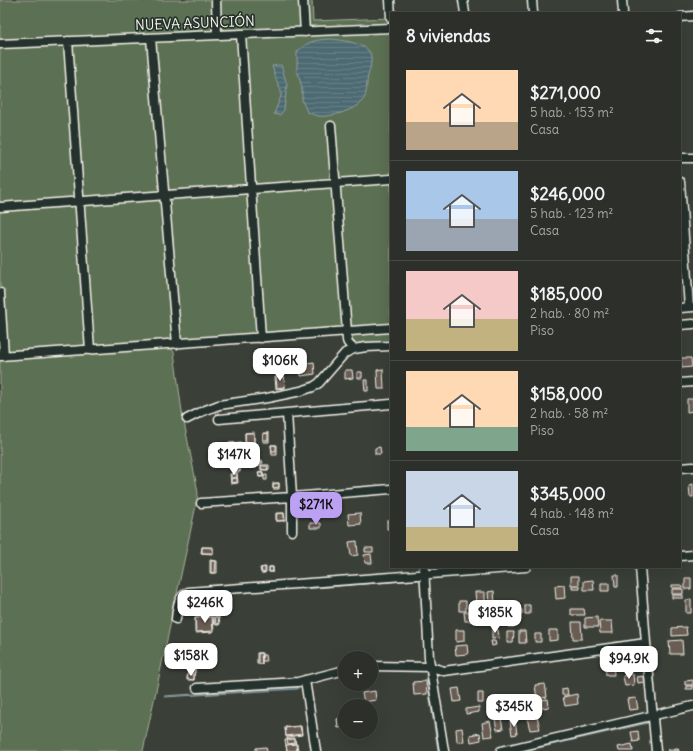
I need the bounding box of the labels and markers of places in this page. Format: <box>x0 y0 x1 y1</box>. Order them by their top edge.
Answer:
pin: $106K <box>252 348 308 382</box>
pin: $147K <box>206 442 262 476</box>
pin: $271K <box>288 492 344 526</box>
pin: $246K <box>177 590 233 624</box>
pin: $185K <box>467 600 523 634</box>
pin: $158K <box>163 643 219 677</box>
pin: $94.9K <box>596 646 662 680</box>
pin: $345K <box>486 694 542 728</box>

